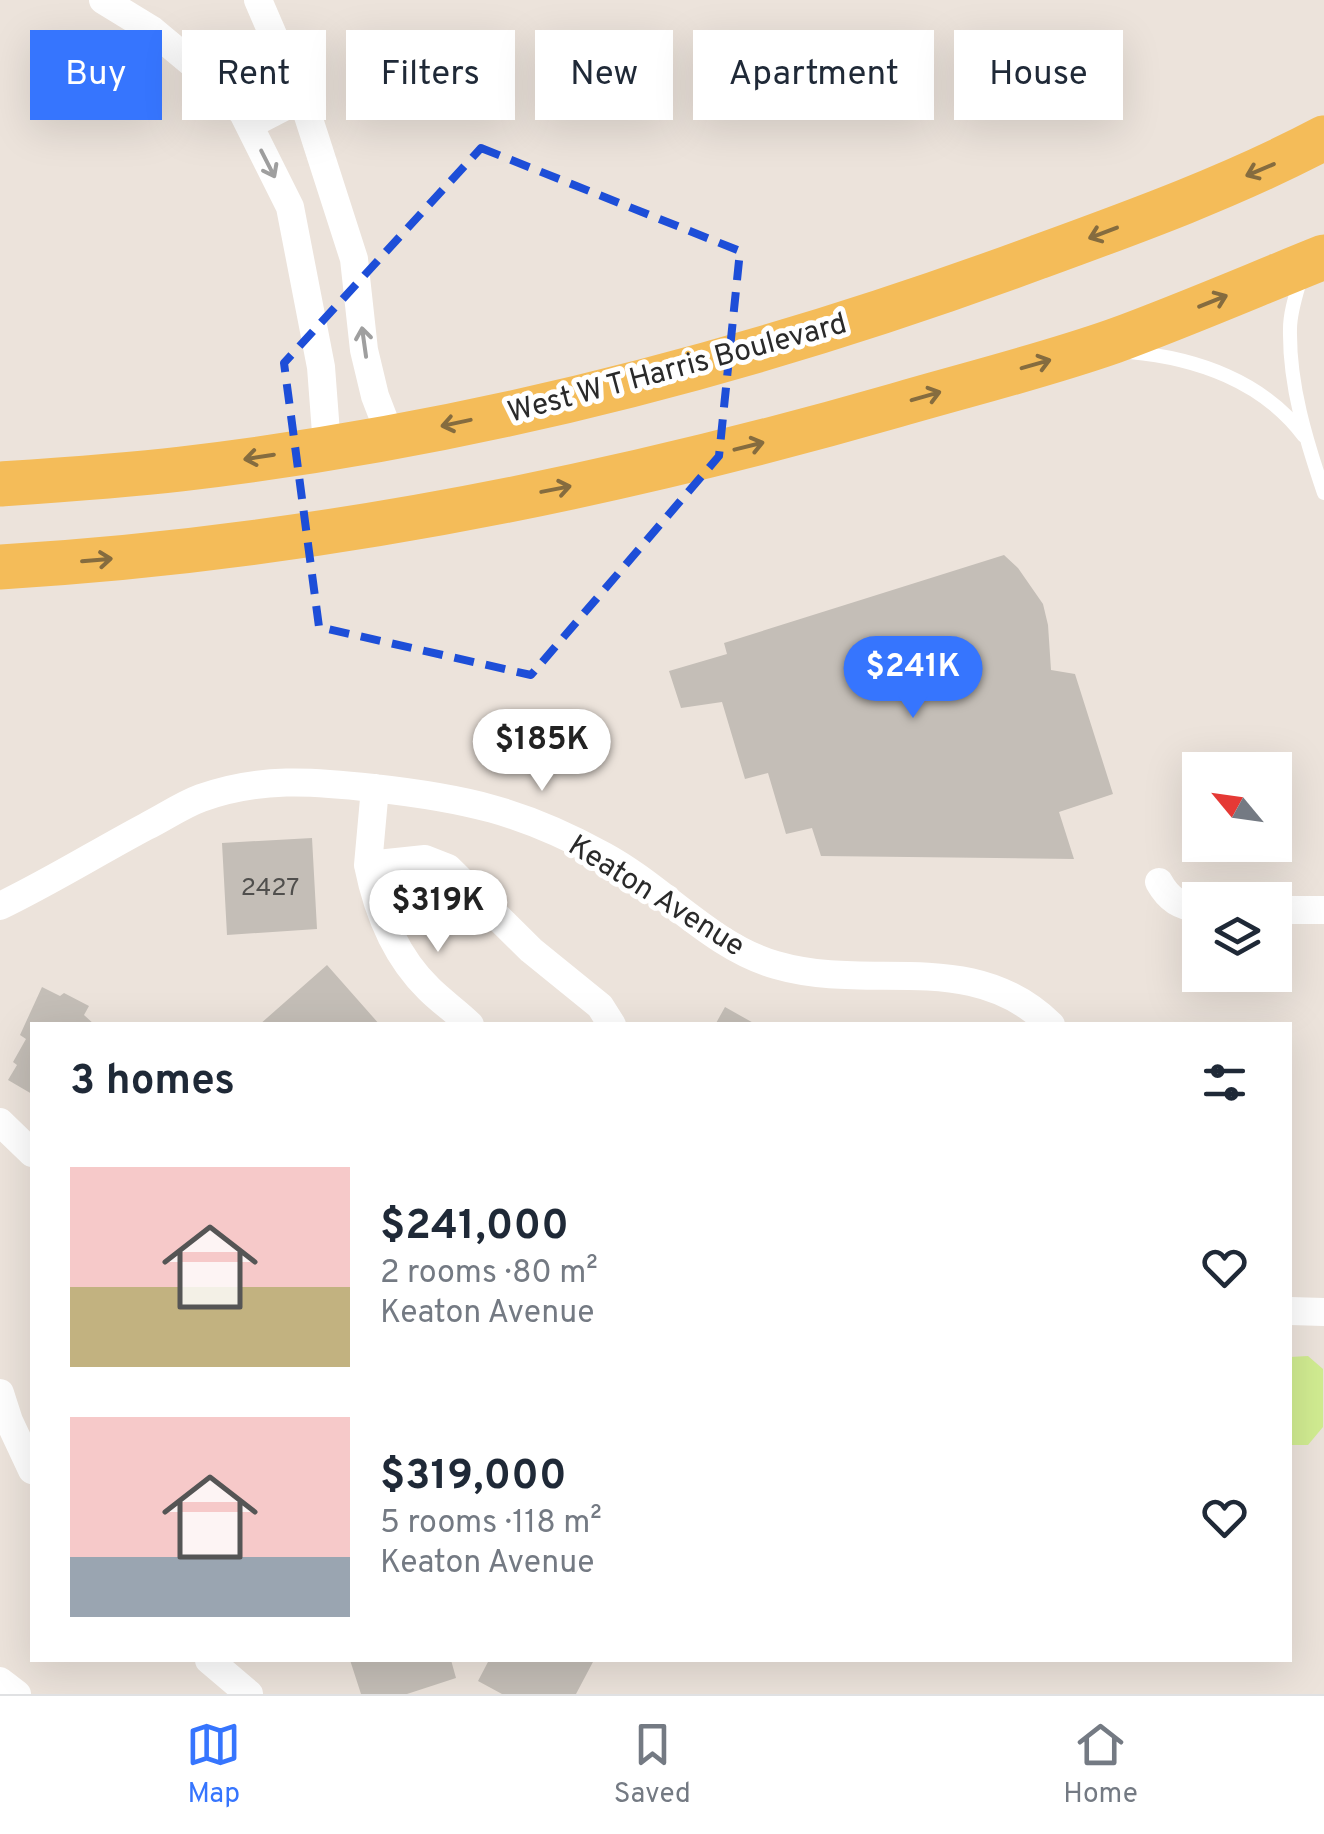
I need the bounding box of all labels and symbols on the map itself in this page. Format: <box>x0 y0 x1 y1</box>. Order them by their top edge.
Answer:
one-way arrow <box>259 148 278 178</box>
one-way arrow <box>1245 162 1276 180</box>
one-way arrow <box>1088 225 1118 243</box>
one-way arrow <box>1198 291 1228 309</box>
street label: West W T Harris Boulevard <box>504 306 851 433</box>
one-way arrow <box>354 326 372 358</box>
one-way arrow <box>1019 354 1051 372</box>
one-way arrow <box>910 386 941 404</box>
one-way arrow <box>441 414 473 433</box>
one-way arrow <box>732 436 764 454</box>
one-way arrow <box>243 449 276 467</box>
one-way arrow <box>540 479 572 498</box>
one-way arrow <box>81 550 113 569</box>
pin: $241K <box>843 636 983 721</box>
pin: $185K <box>472 709 612 794</box>
north arrow <box>1182 752 1292 862</box>
street label: Keaton Avenue <box>561 828 751 966</box>
pin: $319K <box>368 870 508 955</box>
house number: 2427 <box>241 873 299 905</box>

